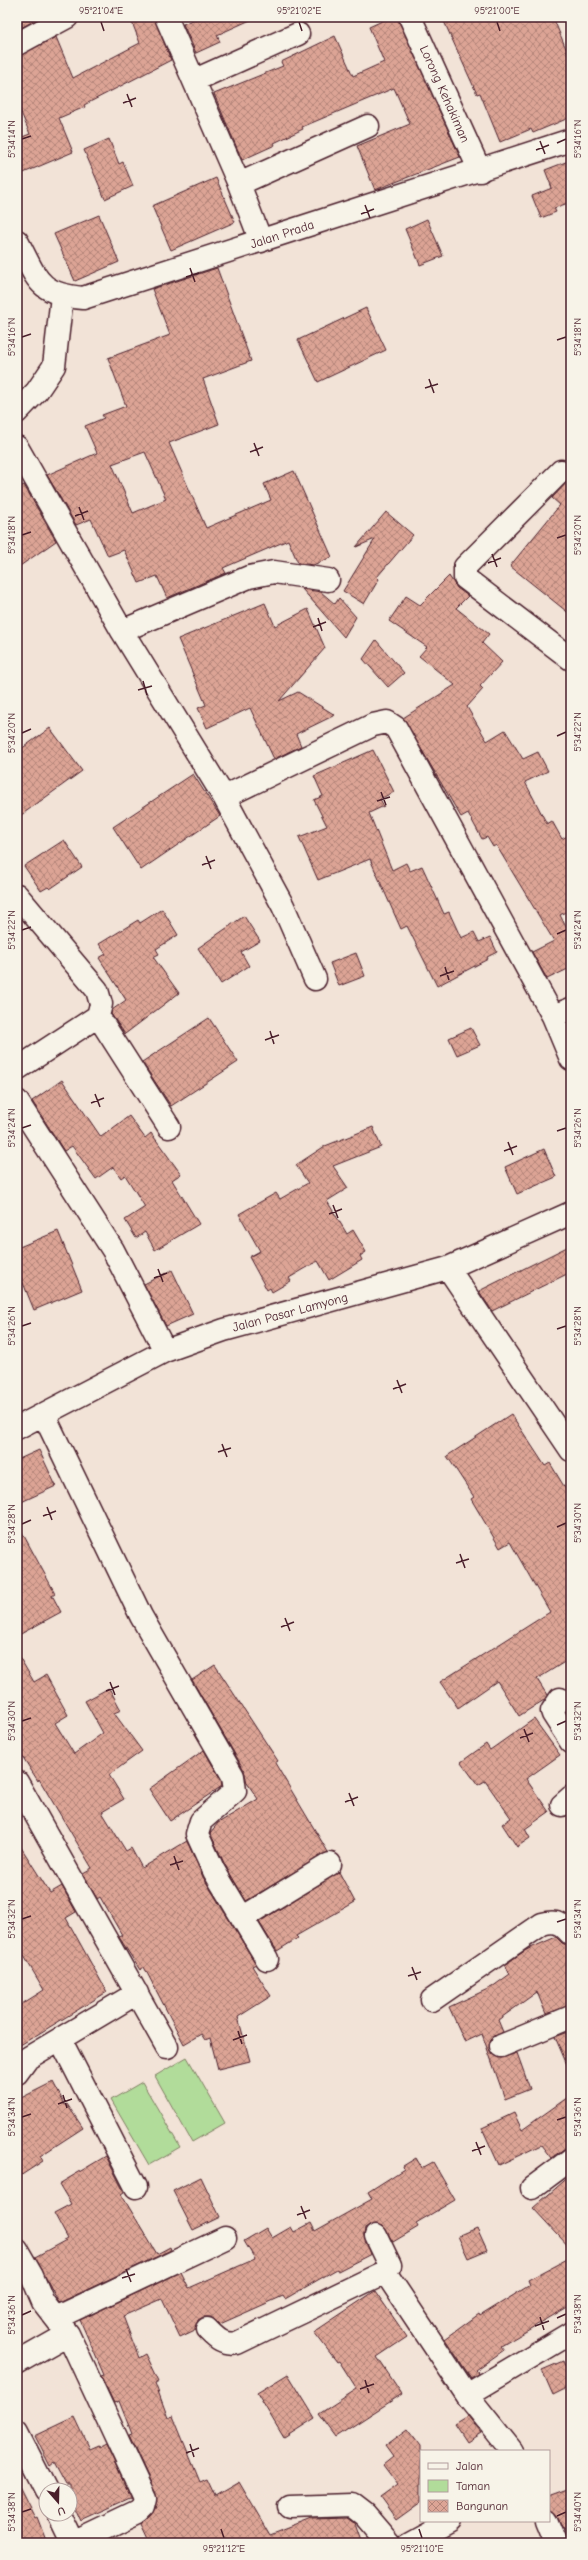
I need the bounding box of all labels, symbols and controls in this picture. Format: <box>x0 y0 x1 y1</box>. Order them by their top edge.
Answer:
text: 95°21'04"E <box>79 5 123 17</box>
text: 95°21'02"E <box>277 5 321 17</box>
text: 95°21'00"E <box>474 5 520 17</box>
street label: Lorong Kehakiman <box>417 43 473 145</box>
text: 5°34'14"N <box>6 120 18 158</box>
text: 5°34'16"N <box>572 120 584 158</box>
street label: Jalan Prada <box>248 217 316 251</box>
text: 5°34'16"N <box>6 318 18 356</box>
text: 5°34'18"N <box>572 318 584 356</box>
text: 5°34'20"N <box>572 515 584 555</box>
text: 5°34'18"N <box>6 516 18 554</box>
text: 5°34'22"N <box>572 712 584 752</box>
text: 5°34'20"N <box>6 713 18 753</box>
text: 5°34'22"N <box>6 910 18 950</box>
text: 5°34'24"N <box>572 910 584 950</box>
text: 5°34'24"N <box>6 1108 18 1148</box>
text: 5°34'26"N <box>572 1108 584 1148</box>
street label: Jalan Pasar Lamyong <box>231 1289 349 1335</box>
text: 5°34'26"N <box>6 1306 18 1346</box>
text: 5°34'28"N <box>572 1306 584 1346</box>
text: 5°34'30"N <box>572 1503 584 1543</box>
text: 5°34'28"N <box>6 1504 18 1544</box>
text: 5°34'30"N <box>6 1701 18 1741</box>
text: 5°34'32"N <box>572 1701 584 1741</box>
text: 5°34'32"N <box>6 1899 18 1939</box>
text: 5°34'34"N <box>572 1900 584 1938</box>
text: 5°34'36"N <box>572 2097 584 2137</box>
text: 5°34'34"N <box>6 2098 18 2136</box>
text: 5°34'38"N <box>572 2294 584 2334</box>
text: 5°34'36"N <box>6 2295 18 2335</box>
legend <box>420 2450 550 2522</box>
text: Jalan <box>456 2459 483 2473</box>
text: Taman <box>456 2479 490 2493</box>
north arrow <box>38 2482 78 2522</box>
text: 5°34'38"N <box>6 2492 18 2532</box>
text: 5°34'40"N <box>572 2492 584 2532</box>
text: Bangunan <box>456 2499 508 2513</box>
text: U <box>56 2504 67 2518</box>
text: 95°21'12"E <box>203 2543 245 2555</box>
text: 95°21'10"E <box>400 2543 444 2555</box>

